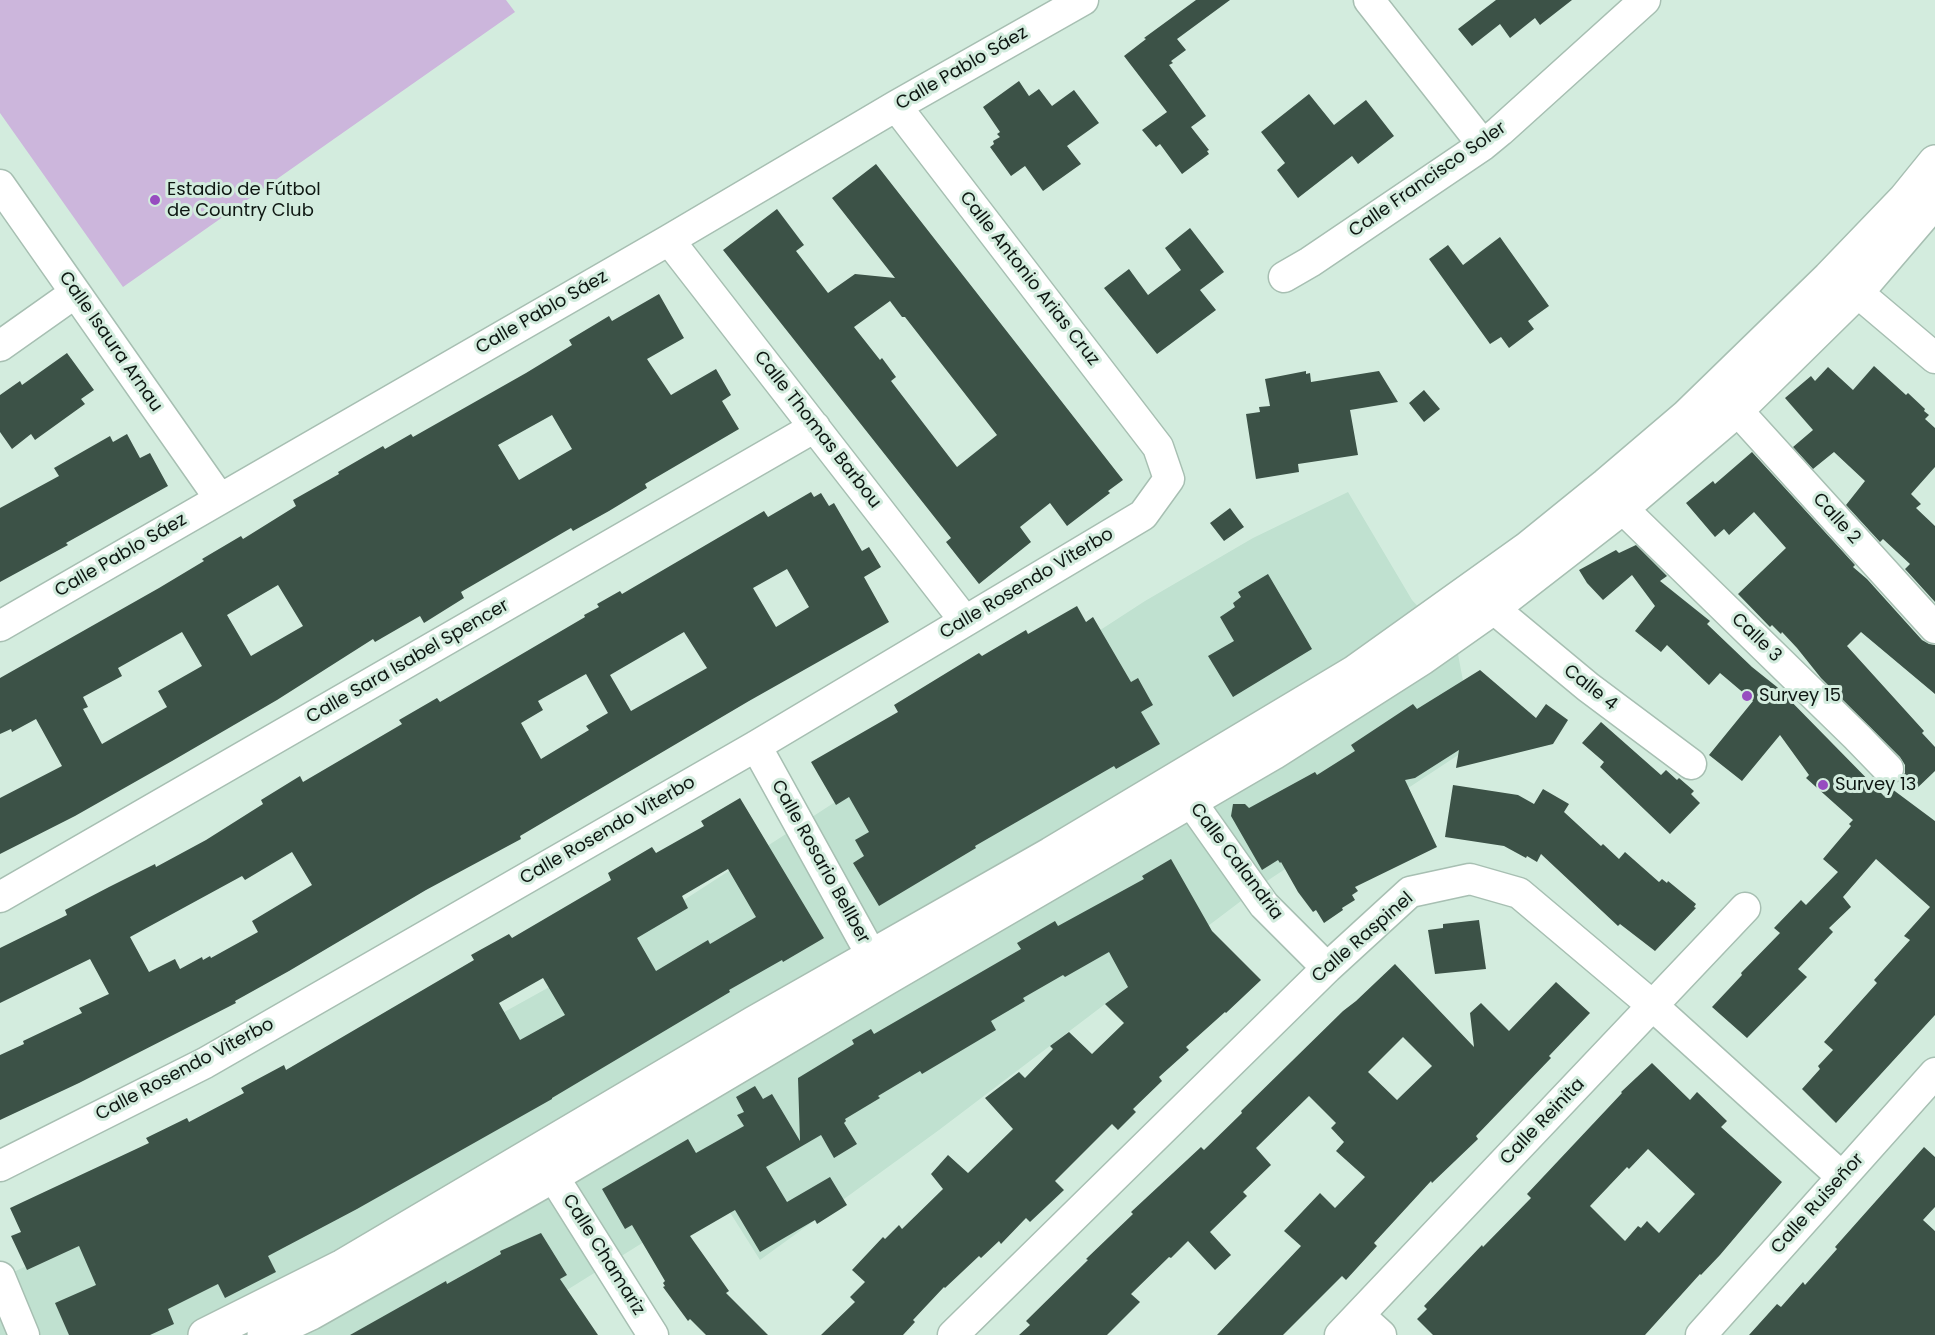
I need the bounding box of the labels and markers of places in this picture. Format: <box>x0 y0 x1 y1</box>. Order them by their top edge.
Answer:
place label: Estadio de Fútbol de Country Club <box>167 179 321 222</box>
marker: Estadio de Fútbol de Country Club <box>148 193 162 207</box>
place label: Survey 15 <box>1759 685 1841 707</box>
marker: Survey 15 <box>1740 689 1754 703</box>
place label: Survey 13 <box>1835 774 1916 796</box>
marker: Survey 13 <box>1816 778 1830 792</box>

